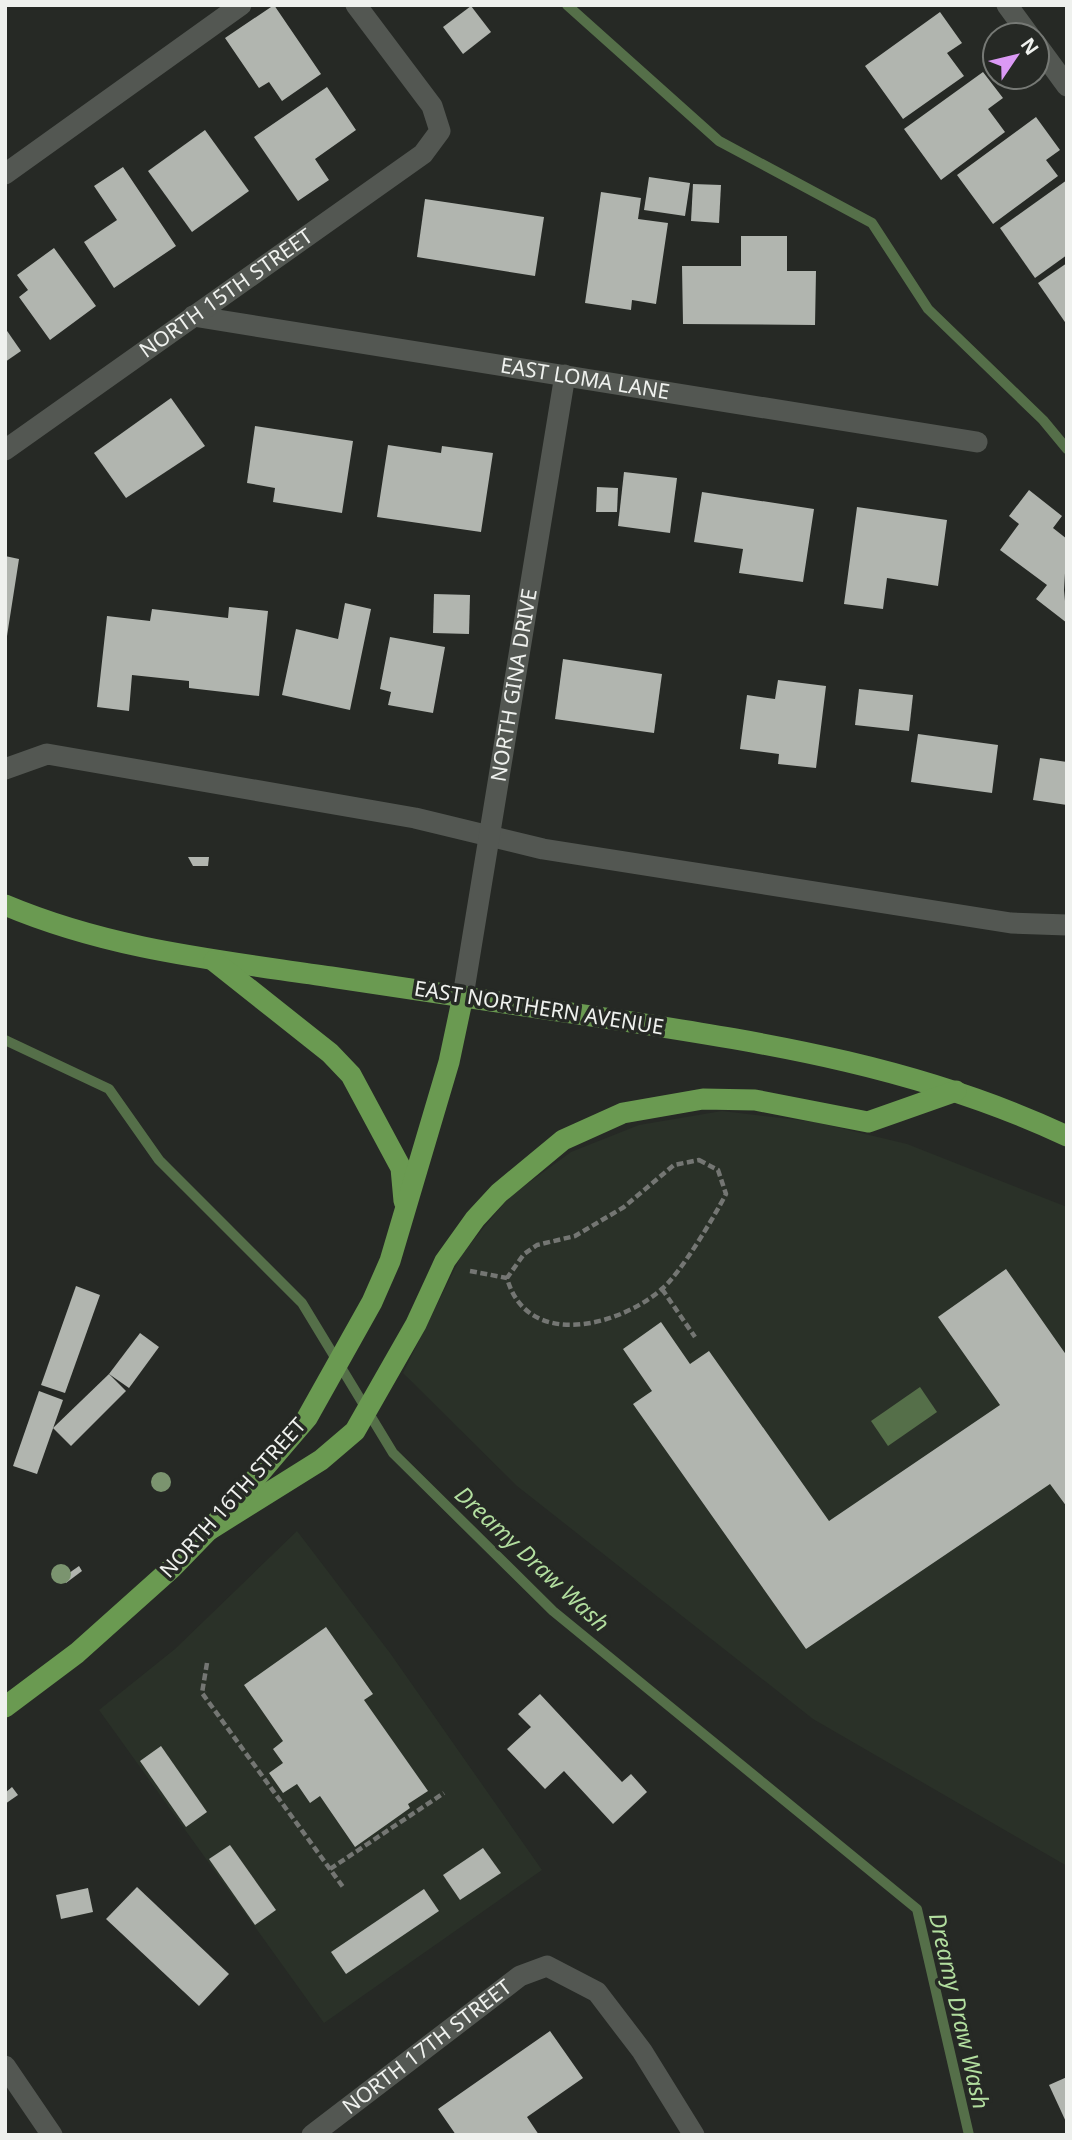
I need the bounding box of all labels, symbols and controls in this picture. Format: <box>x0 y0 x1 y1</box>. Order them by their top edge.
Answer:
north arrow <box>981 21 1051 91</box>
text: N <box>1015 32 1045 60</box>
street label: NORTH 15TH STREET <box>133 221 318 364</box>
street label: EAST LOMA LANE <box>499 351 672 405</box>
street label: NORTH GINA DRIVE <box>483 586 543 784</box>
street label: EAST NORTHERN AVENUE <box>412 973 666 1041</box>
street label: NORTH 16TH STREET <box>153 1411 312 1583</box>
water label: Dreamy Draw Wash <box>448 1478 617 1638</box>
water label: Dreamy Draw Wash <box>922 1909 998 2112</box>
street label: NORTH 17TH STREET <box>336 1972 517 2120</box>

